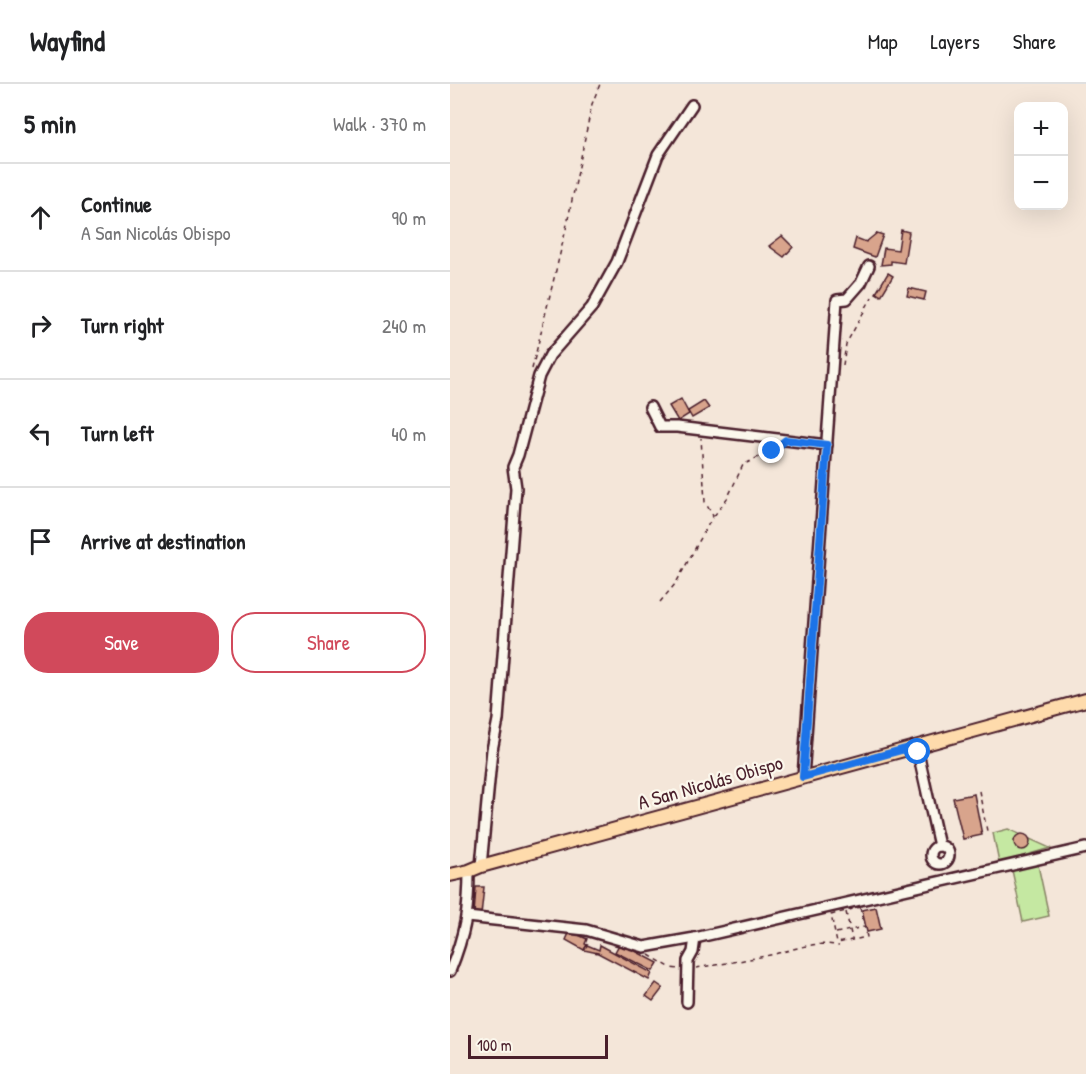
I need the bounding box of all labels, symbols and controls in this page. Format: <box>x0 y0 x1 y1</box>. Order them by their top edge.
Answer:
text: Wayfind <box>30 22 105 60</box>
text: Map <box>868 27 897 56</box>
text: Layers <box>930 27 980 56</box>
text: Share <box>1013 27 1056 56</box>
map controls <box>1014 102 1068 210</box>
button: + <box>1014 102 1068 156</box>
text: 5 min <box>24 106 76 141</box>
text: Walk · 370 m <box>333 110 426 137</box>
button: − <box>1014 156 1068 210</box>
text: Continue <box>81 189 152 219</box>
icon: ahead <box>24 201 57 234</box>
text: 90 m <box>392 204 426 231</box>
text: A San Nicolás Obispo <box>81 219 231 246</box>
icon: right <box>24 309 57 342</box>
text: Turn right <box>81 310 164 340</box>
text: 240 m <box>382 312 426 339</box>
icon: left <box>24 417 57 450</box>
text: Turn left <box>81 418 154 448</box>
text: 40 m <box>391 420 426 447</box>
route end <box>758 437 784 463</box>
icon: arrive <box>24 525 57 558</box>
text: Arrive at destination <box>81 526 246 556</box>
button: Save <box>24 612 219 673</box>
button: Share <box>231 612 426 673</box>
route start <box>904 738 930 764</box>
street label: A San Nicolás Obispo <box>634 748 786 816</box>
scale bar <box>468 1032 608 1060</box>
text: 100 m <box>477 1034 512 1056</box>

